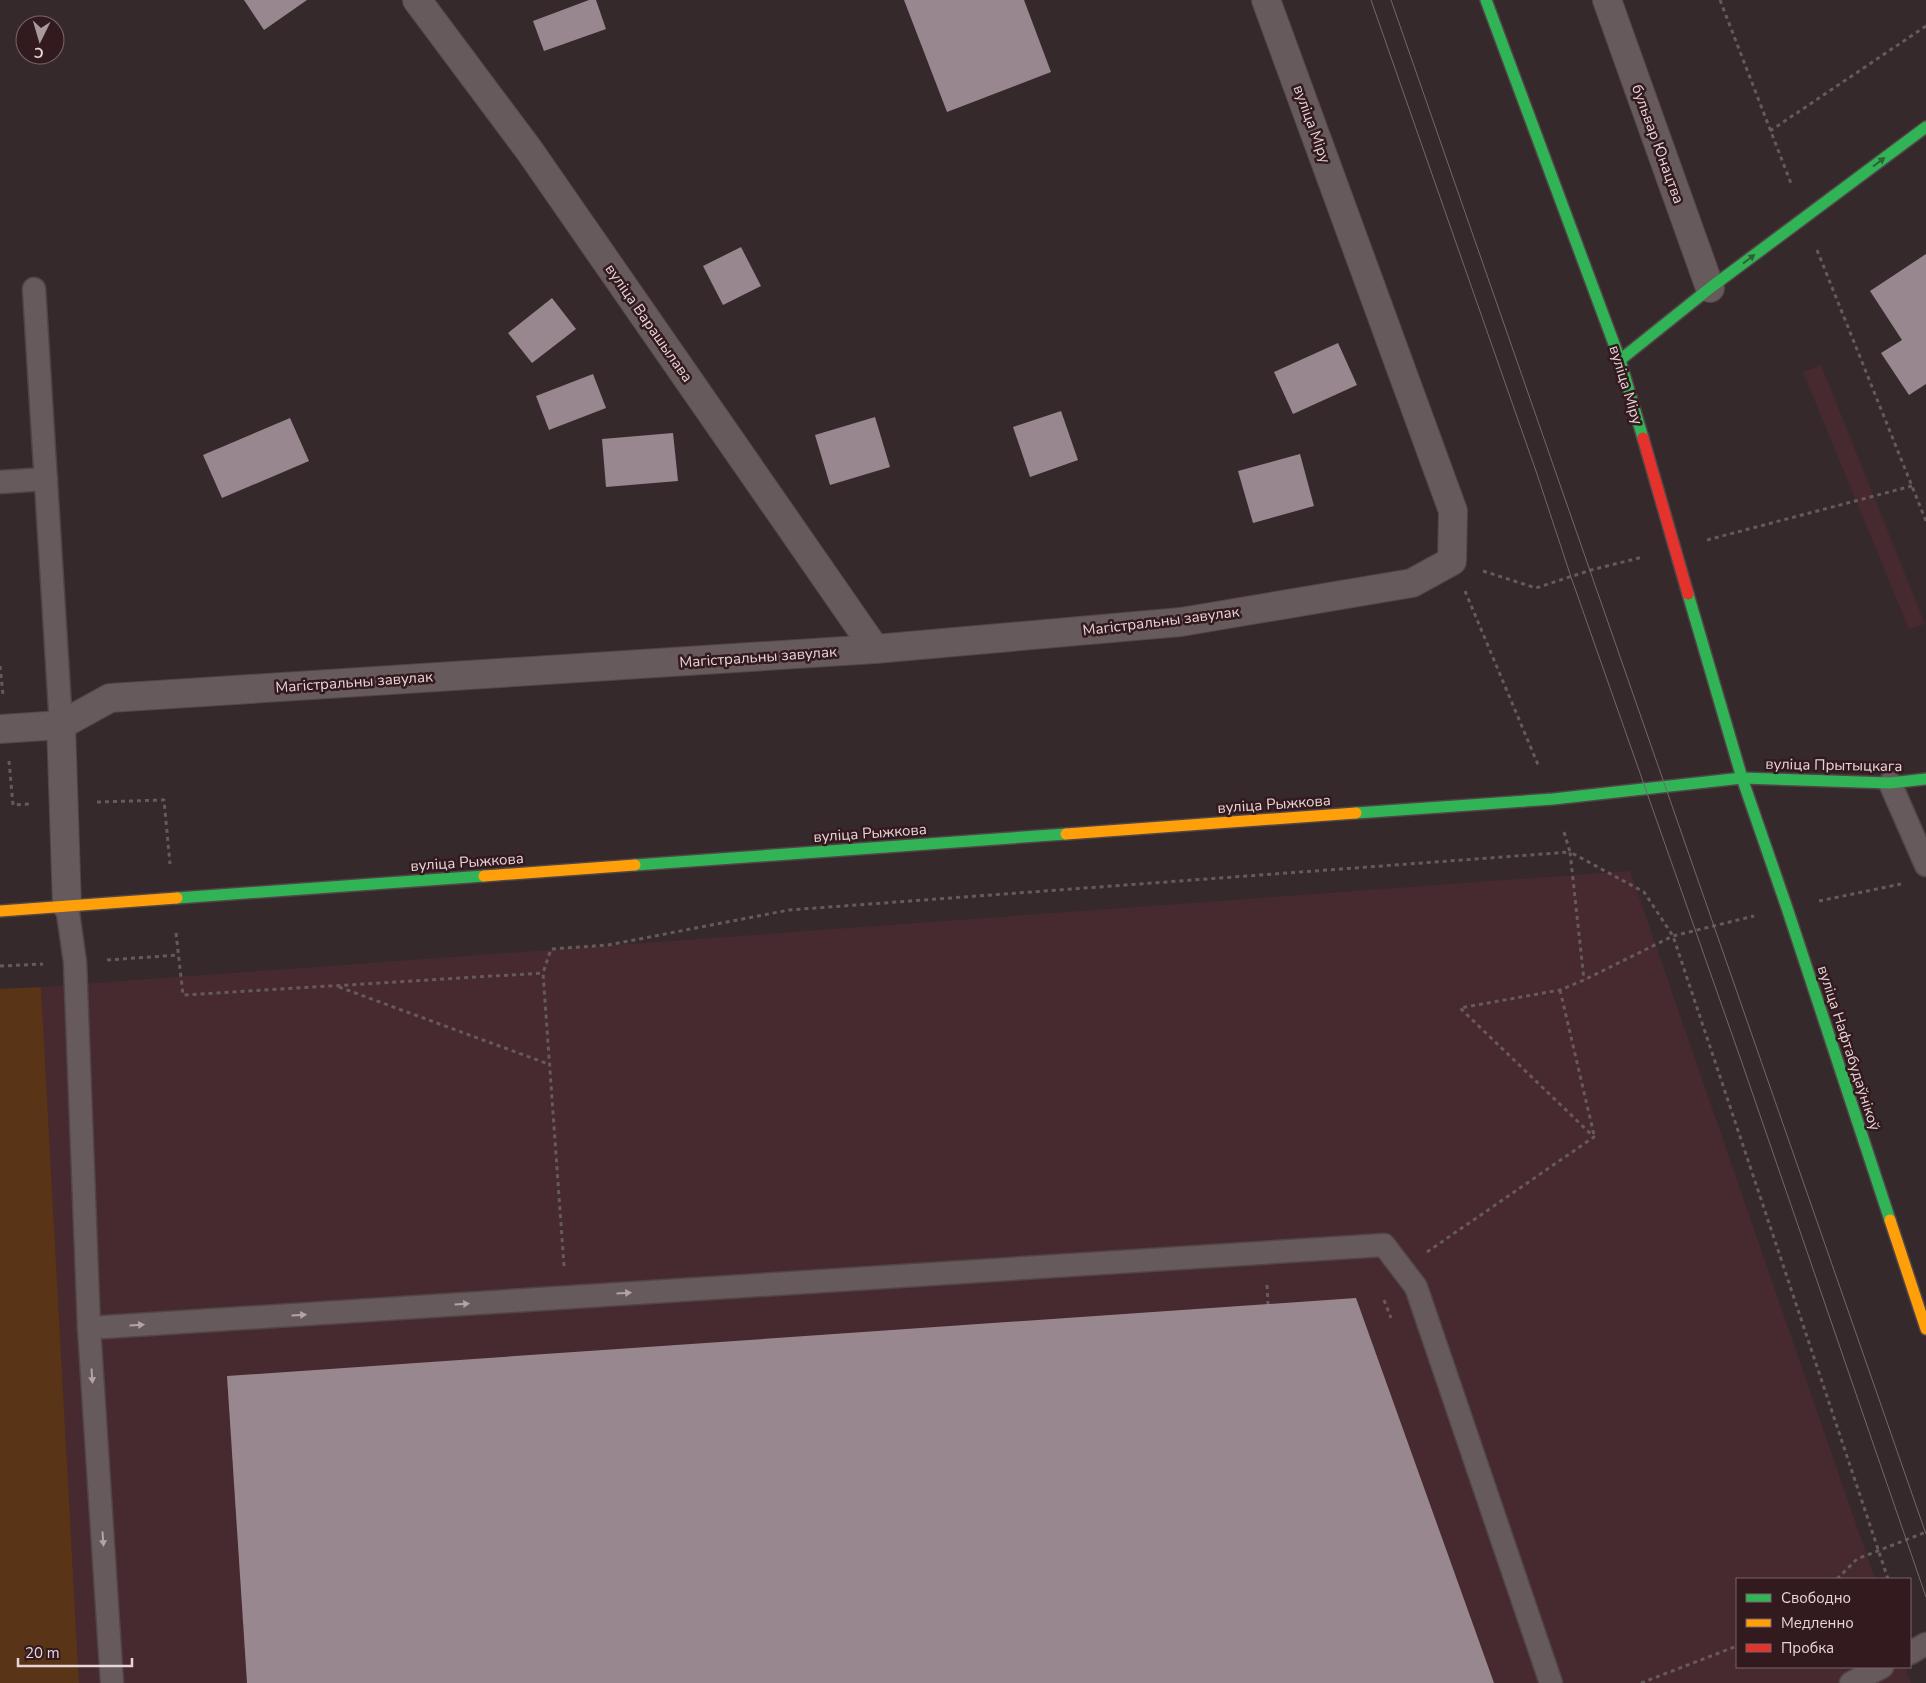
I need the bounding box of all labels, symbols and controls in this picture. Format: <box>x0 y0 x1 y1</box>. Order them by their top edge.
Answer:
north arrow <box>15 15 65 65</box>
text: С <box>33 43 44 62</box>
street label: вуліца Міру <box>1289 82 1335 166</box>
street label: бульвар Юнацтва <box>1627 82 1689 206</box>
one-way arrow <box>1872 157 1886 167</box>
one-way arrow <box>1742 254 1756 264</box>
street label: вуліца Варашылава <box>601 260 697 386</box>
street label: вуліца Міру <box>1604 343 1648 427</box>
street label: Магістральны завулак <box>1081 601 1241 641</box>
street label: Магістральны завулак <box>679 642 838 672</box>
street label: Магістральны завулак <box>275 667 434 697</box>
street label: вуліца Прытыцкага <box>1765 754 1903 776</box>
street label: вуліца Рыжкова <box>1217 790 1331 818</box>
street label: вуліца Рыжкова <box>813 819 927 847</box>
street label: вуліца Рыжкова <box>410 848 524 876</box>
street label: вуліца Нафтабудаўнікоў <box>1813 963 1885 1133</box>
one-way arrow <box>616 1289 632 1297</box>
one-way arrow <box>454 1299 470 1307</box>
one-way arrow <box>292 1310 308 1318</box>
one-way arrow <box>130 1320 146 1328</box>
one-way arrow <box>88 1369 96 1385</box>
one-way arrow <box>99 1531 107 1547</box>
legend <box>1736 1578 1911 1668</box>
text: Свободно <box>1781 1588 1851 1608</box>
text: Медленно <box>1781 1613 1854 1633</box>
scale bar <box>18 1636 131 1668</box>
text: Пробка <box>1781 1638 1834 1658</box>
text: 20 m <box>25 1643 60 1663</box>

